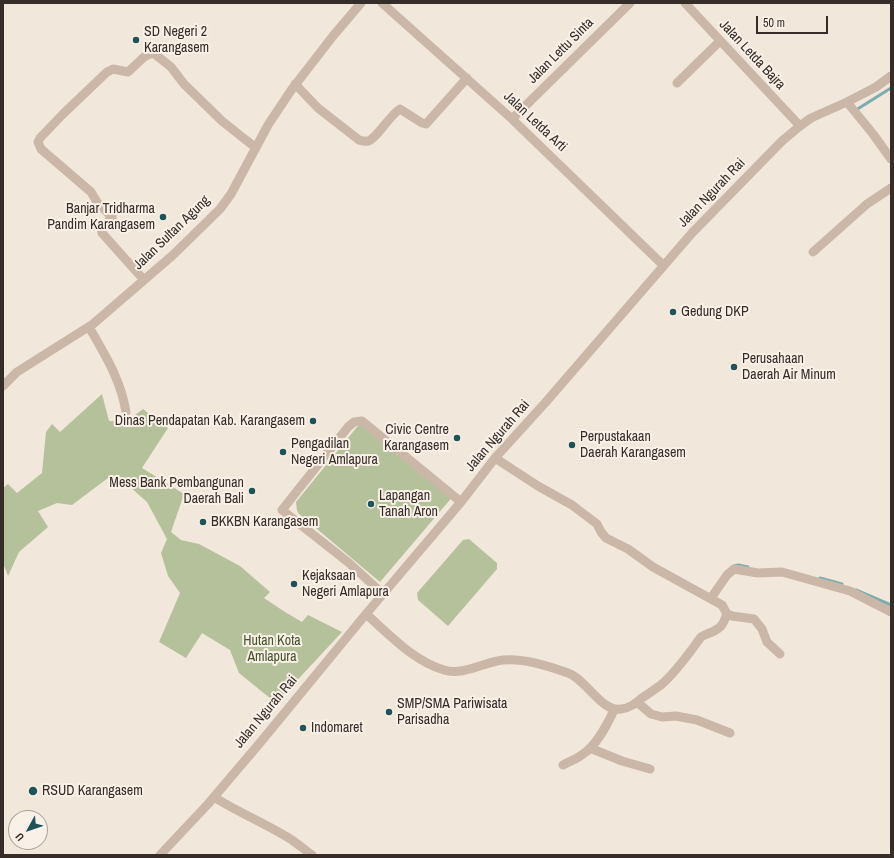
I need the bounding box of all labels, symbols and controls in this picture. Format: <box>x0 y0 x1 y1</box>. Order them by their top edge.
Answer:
scale bar <box>758 8 830 34</box>
street label: Jalan Lettu Sinta <box>525 15 597 87</box>
text: 50 m <box>763 15 785 31</box>
street label: Jalan Letda Bajra <box>715 17 789 93</box>
place label: SD Negeri 2 Karangasem <box>144 24 209 56</box>
marker: SD Negeri 2 Karangasem <box>131 35 141 45</box>
street label: Jalan Letda Arti <box>500 88 570 156</box>
street label: Jalan Ngurah Rai <box>675 155 749 231</box>
street label: Jalan Sultan Agung <box>130 192 214 274</box>
place label: Banjar Tridharma Pandim Karangasem <box>47 201 155 234</box>
marker: Banjar Tridharma Pandim Karangasem <box>158 212 168 222</box>
place label: Gedung DKP <box>681 304 749 320</box>
marker: Gedung DKP <box>668 307 678 317</box>
place label: Perusahaan Daerah Air Minum <box>742 351 836 384</box>
marker: Perusahaan Daerah Air Minum <box>729 362 739 372</box>
street label: Jalan Ngurah Rai <box>462 397 534 475</box>
place label: Dinas Pendapatan Kab. Karangasem <box>115 413 305 429</box>
marker: Dinas Pendapatan Kab. Karangasem <box>308 416 318 426</box>
place label: Civic Centre Karangasem <box>384 422 449 454</box>
place label: Perpustakaan Daerah Karangasem <box>580 429 686 462</box>
marker: Civic Centre Karangasem <box>452 433 462 443</box>
place label: Pengadilan Negeri Amlapura <box>291 436 378 468</box>
marker: Perpustakaan Daerah Karangasem <box>567 440 577 450</box>
marker: Pengadilan Negeri Amlapura <box>278 447 288 457</box>
place label: Mess Bank Pembangunan Daerah Bali <box>109 475 244 508</box>
marker: Mess Bank Pembangunan Daerah Bali <box>247 486 257 496</box>
place label: Lapangan Tanah Aron <box>379 488 438 520</box>
marker: Lapangan Tanah Aron <box>366 499 376 509</box>
place label: BKKBN Karangasem <box>211 514 318 530</box>
marker: BKKBN Karangasem <box>198 517 208 527</box>
place label: Kejaksaan Negeri Amlapura <box>302 568 389 600</box>
marker: Kejaksaan Negeri Amlapura <box>289 579 299 589</box>
park label: Hutan Kota Amlapura <box>243 633 301 666</box>
street label: Jalan Ngurah Rai <box>231 672 301 752</box>
place label: SMP/SMA Pariwisata Parisadha <box>397 696 507 728</box>
marker: SMP/SMA Pariwisata Parisadha <box>384 707 394 717</box>
place label: Indomaret <box>311 720 363 736</box>
marker: Indomaret <box>298 723 308 733</box>
place label: RSUD Karangasem <box>42 783 143 799</box>
marker: RSUD Karangasem <box>27 785 39 797</box>
north arrow <box>8 810 48 850</box>
text: U <box>12 830 27 844</box>

